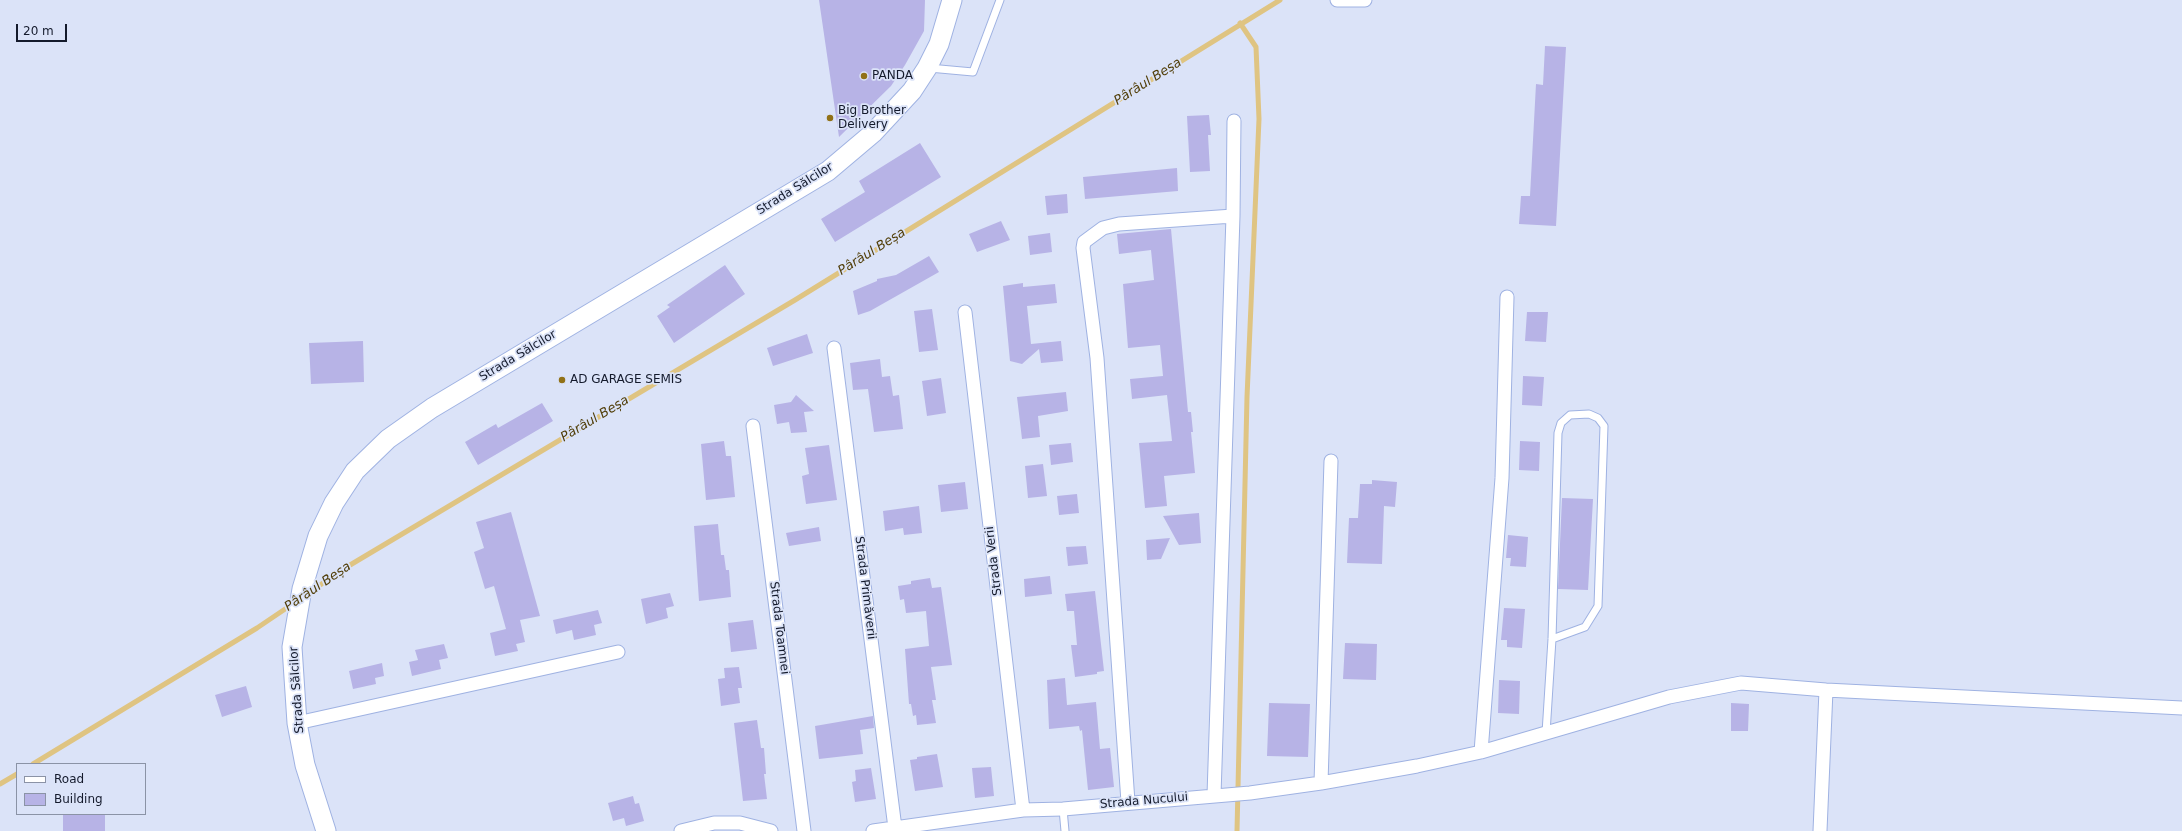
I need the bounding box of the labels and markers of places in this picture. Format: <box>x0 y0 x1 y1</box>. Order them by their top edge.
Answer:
place label: PANDA <box>872 69 913 83</box>
marker: PANDA <box>859 71 869 81</box>
place label: Big Brother Delivery <box>838 104 906 132</box>
marker: Big Brother Delivery <box>825 113 835 123</box>
place label: AD GARAGE SEMIS <box>570 373 682 387</box>
marker: AD GARAGE SEMIS <box>557 375 567 385</box>

